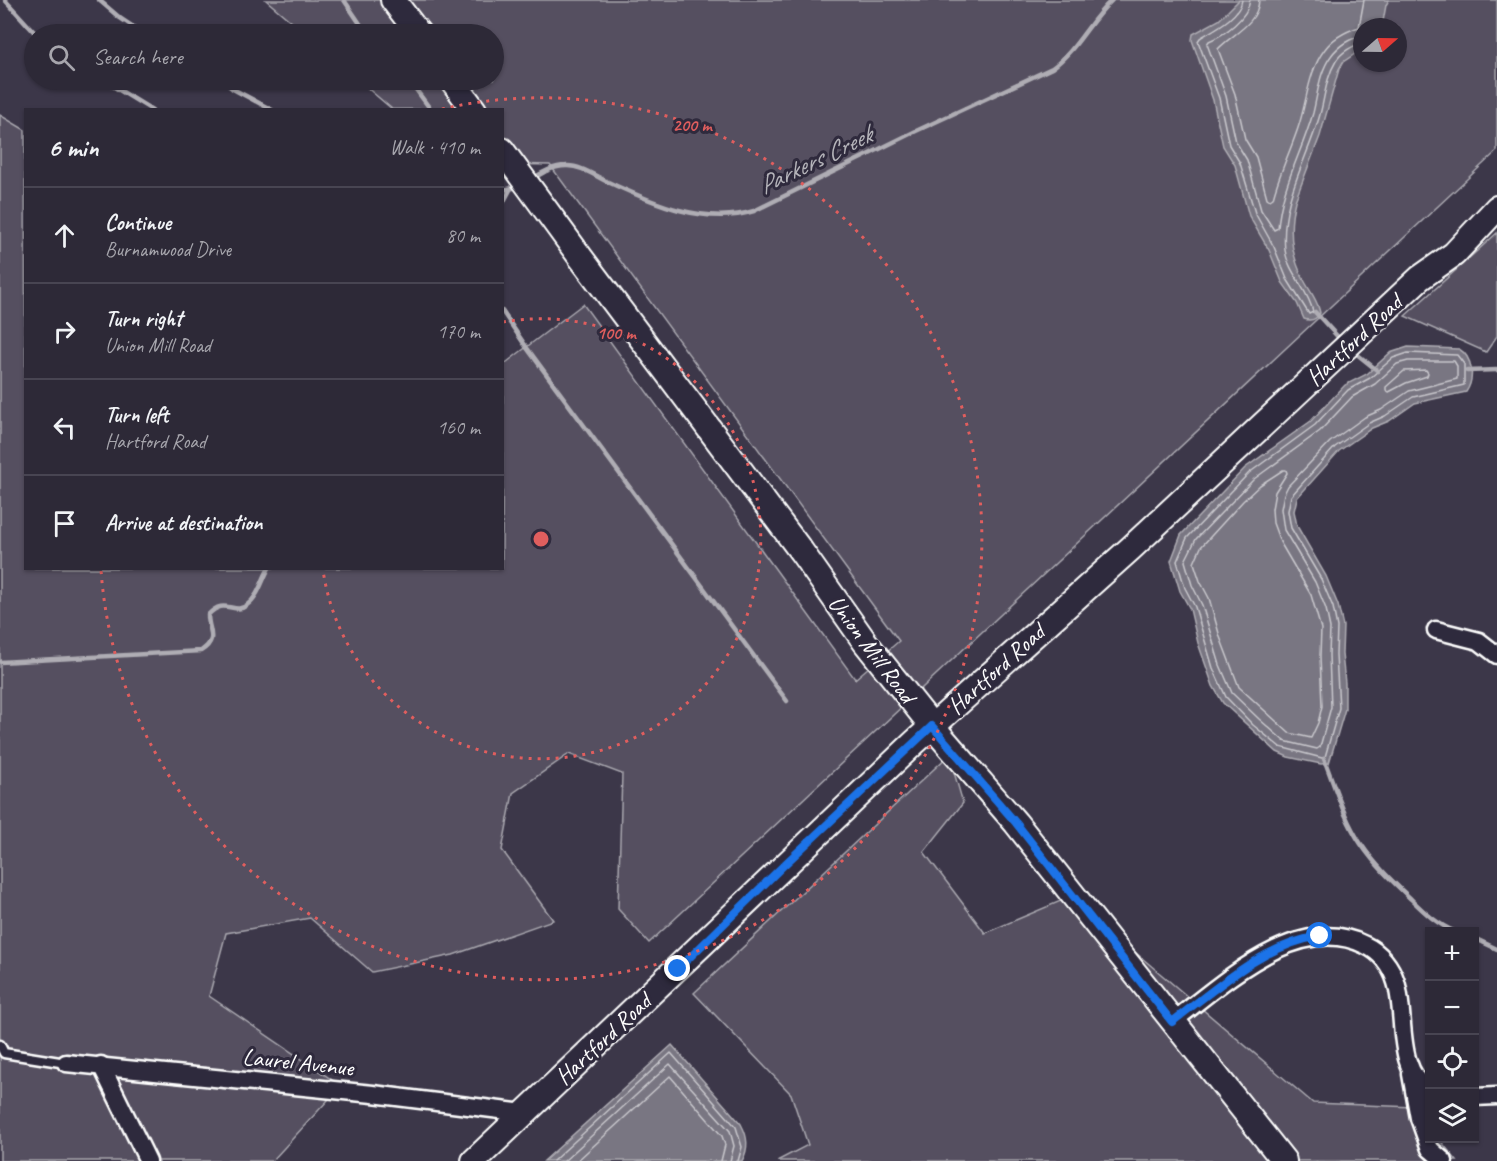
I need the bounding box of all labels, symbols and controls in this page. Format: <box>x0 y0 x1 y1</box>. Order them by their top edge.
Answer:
north arrow <box>1353 18 1407 72</box>
search box <box>24 24 504 90</box>
icon: search <box>45 41 78 74</box>
text: Search here <box>93 43 183 71</box>
text: 200 m <box>673 114 713 136</box>
water label: Parkers Creek <box>753 116 882 202</box>
text: 6 min <box>48 131 98 164</box>
text: Walk · 410 m <box>390 135 480 160</box>
text: Continue <box>105 209 171 237</box>
icon: ahead <box>48 219 81 252</box>
text: 80 m <box>446 223 480 248</box>
text: Burnamwood Drive <box>105 237 231 262</box>
street label: Hartford Road <box>1300 285 1411 392</box>
text: Turn right <box>105 305 182 333</box>
icon: right <box>48 315 81 348</box>
text: 170 m <box>437 319 480 344</box>
text: 100 m <box>597 322 637 344</box>
text: Union Mill Road <box>105 333 211 358</box>
text: Turn left <box>105 401 169 429</box>
icon: left <box>48 411 81 444</box>
text: 160 m <box>437 415 480 440</box>
text: Hartford Road <box>105 429 206 454</box>
icon: arrive <box>48 507 81 540</box>
text: Arrive at destination <box>105 509 262 537</box>
centre of rings <box>531 529 551 549</box>
street label: Union Mill Road <box>822 589 924 712</box>
street label: Hartford Road <box>941 615 1054 721</box>
route start <box>1306 922 1332 948</box>
map controls <box>1425 927 1479 1143</box>
button: + <box>1425 927 1479 981</box>
route end <box>664 955 690 981</box>
button: − <box>1425 981 1479 1035</box>
street label: Hartford Road <box>549 984 660 1091</box>
button: locate <box>1425 1035 1479 1089</box>
street label: Laurel Avenue <box>241 1041 357 1083</box>
button: layers <box>1425 1089 1479 1143</box>

